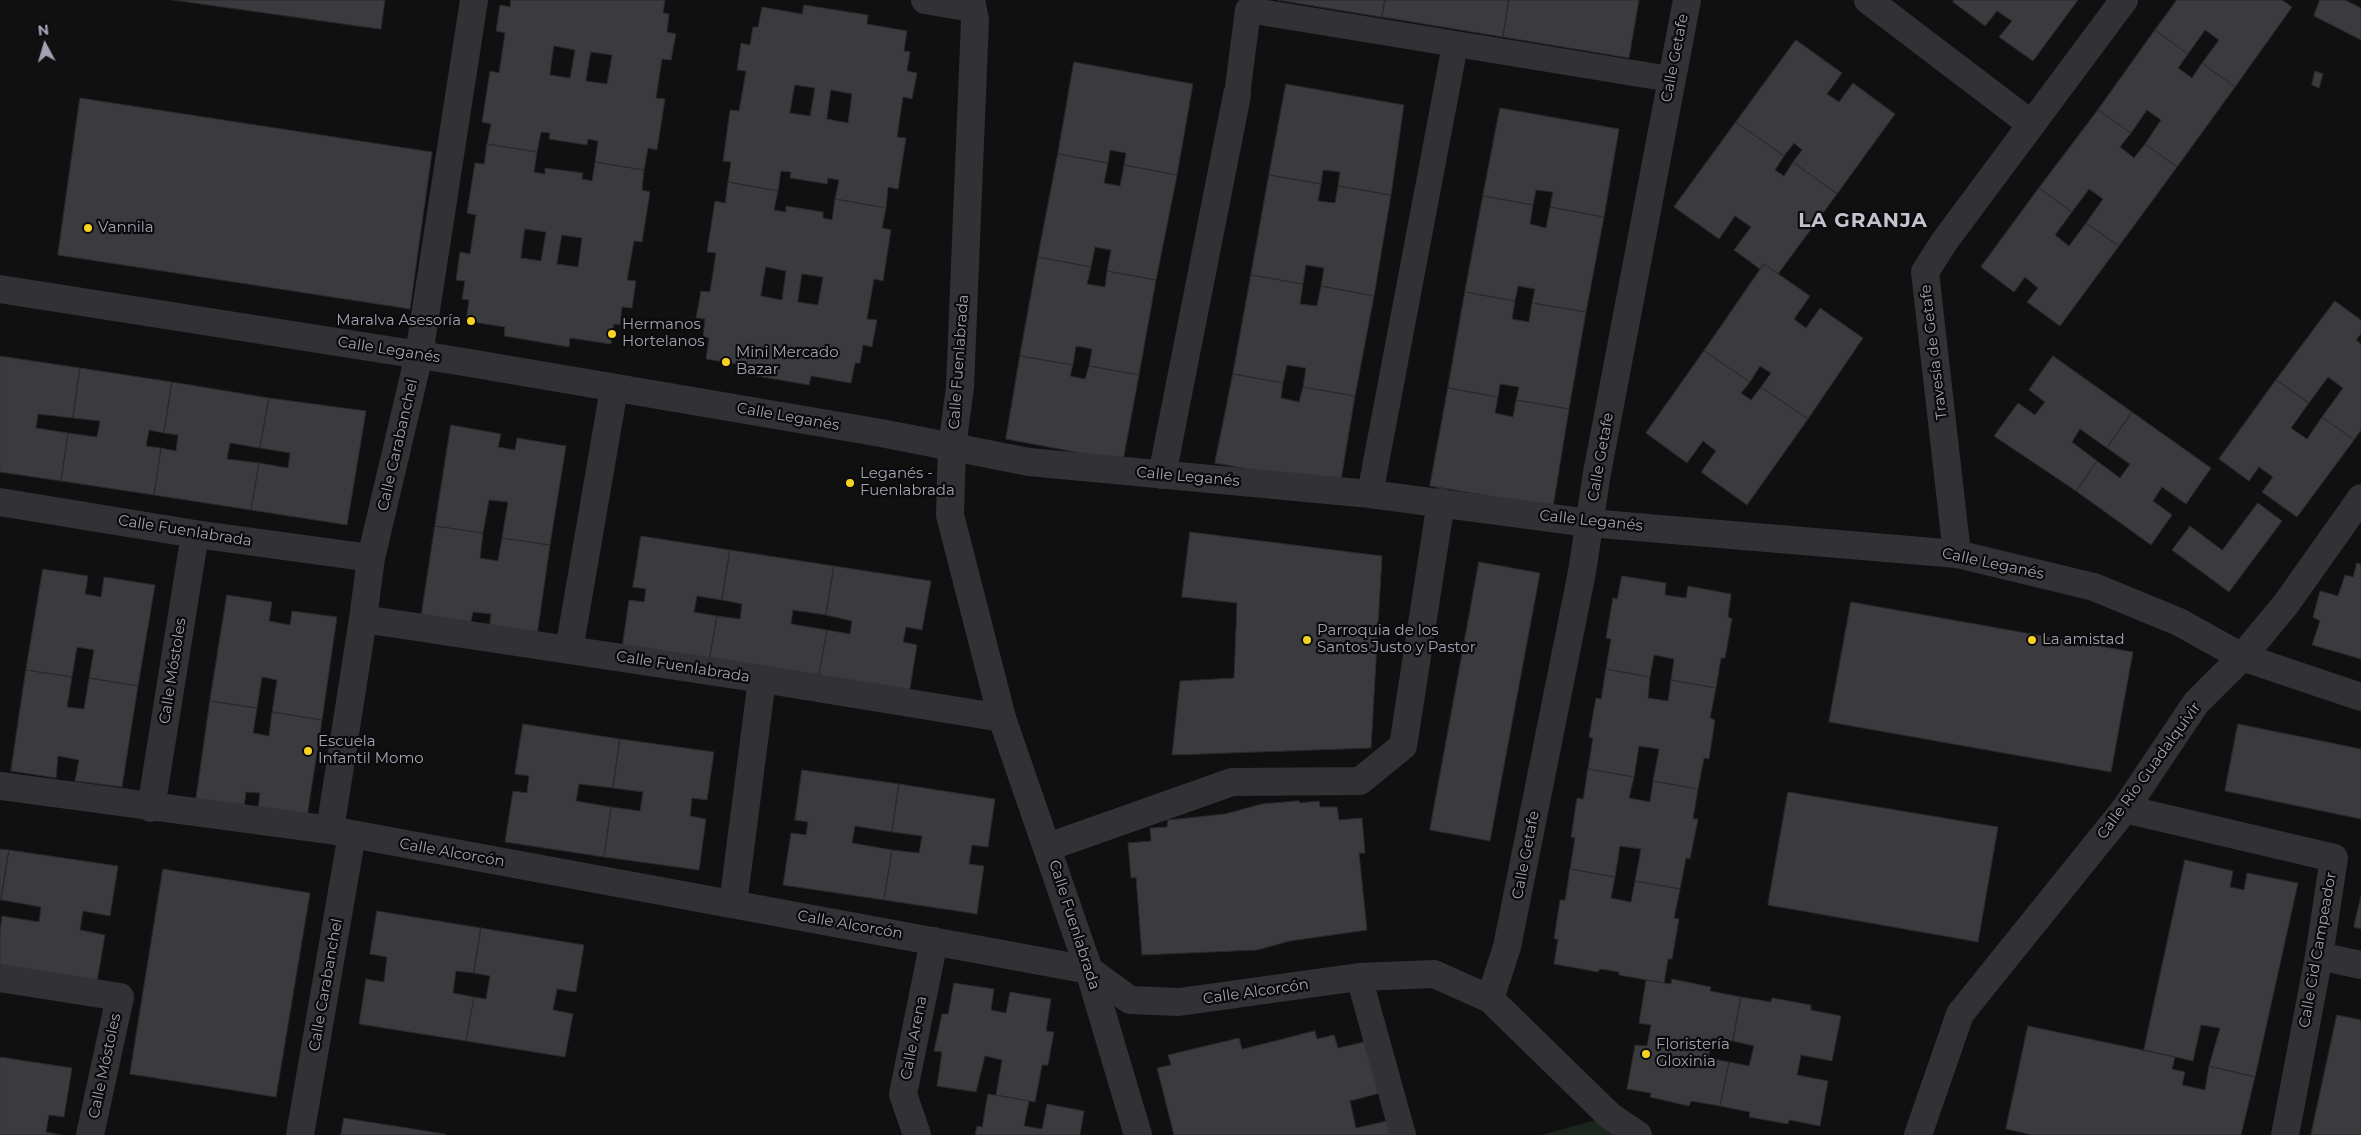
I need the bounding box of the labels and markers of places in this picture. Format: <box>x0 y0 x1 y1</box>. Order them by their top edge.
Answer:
place label: Vannila <box>98 219 154 237</box>
marker: Vannila <box>82 222 94 234</box>
place label: Maralva Asesoría <box>336 312 461 330</box>
marker: Maralva Asesoría <box>465 315 477 327</box>
place label: Hermanos Hortelanos <box>622 316 704 351</box>
marker: Hermanos Hortelanos <box>606 328 618 340</box>
place label: Mini Mercado Bazar <box>736 344 839 379</box>
marker: Mini Mercado Bazar <box>720 356 732 368</box>
place label: Leganés - Fuenlabrada <box>860 465 955 500</box>
marker: Leganés - Fuenlabrada <box>844 477 856 489</box>
place label: Parroquia de los Santos Justo y Pastor <box>1317 622 1476 657</box>
place label: La amistad <box>2042 631 2125 649</box>
marker: Parroquia de los Santos Justo y Pastor <box>1301 634 1313 646</box>
marker: La amistad <box>2026 634 2038 646</box>
place label: Escuela Infantil Momo <box>318 733 424 768</box>
marker: Escuela Infantil Momo <box>302 745 314 757</box>
place label: Floristería Gloxinia <box>1656 1036 1730 1071</box>
marker: Floristería Gloxinia <box>1640 1048 1652 1060</box>

